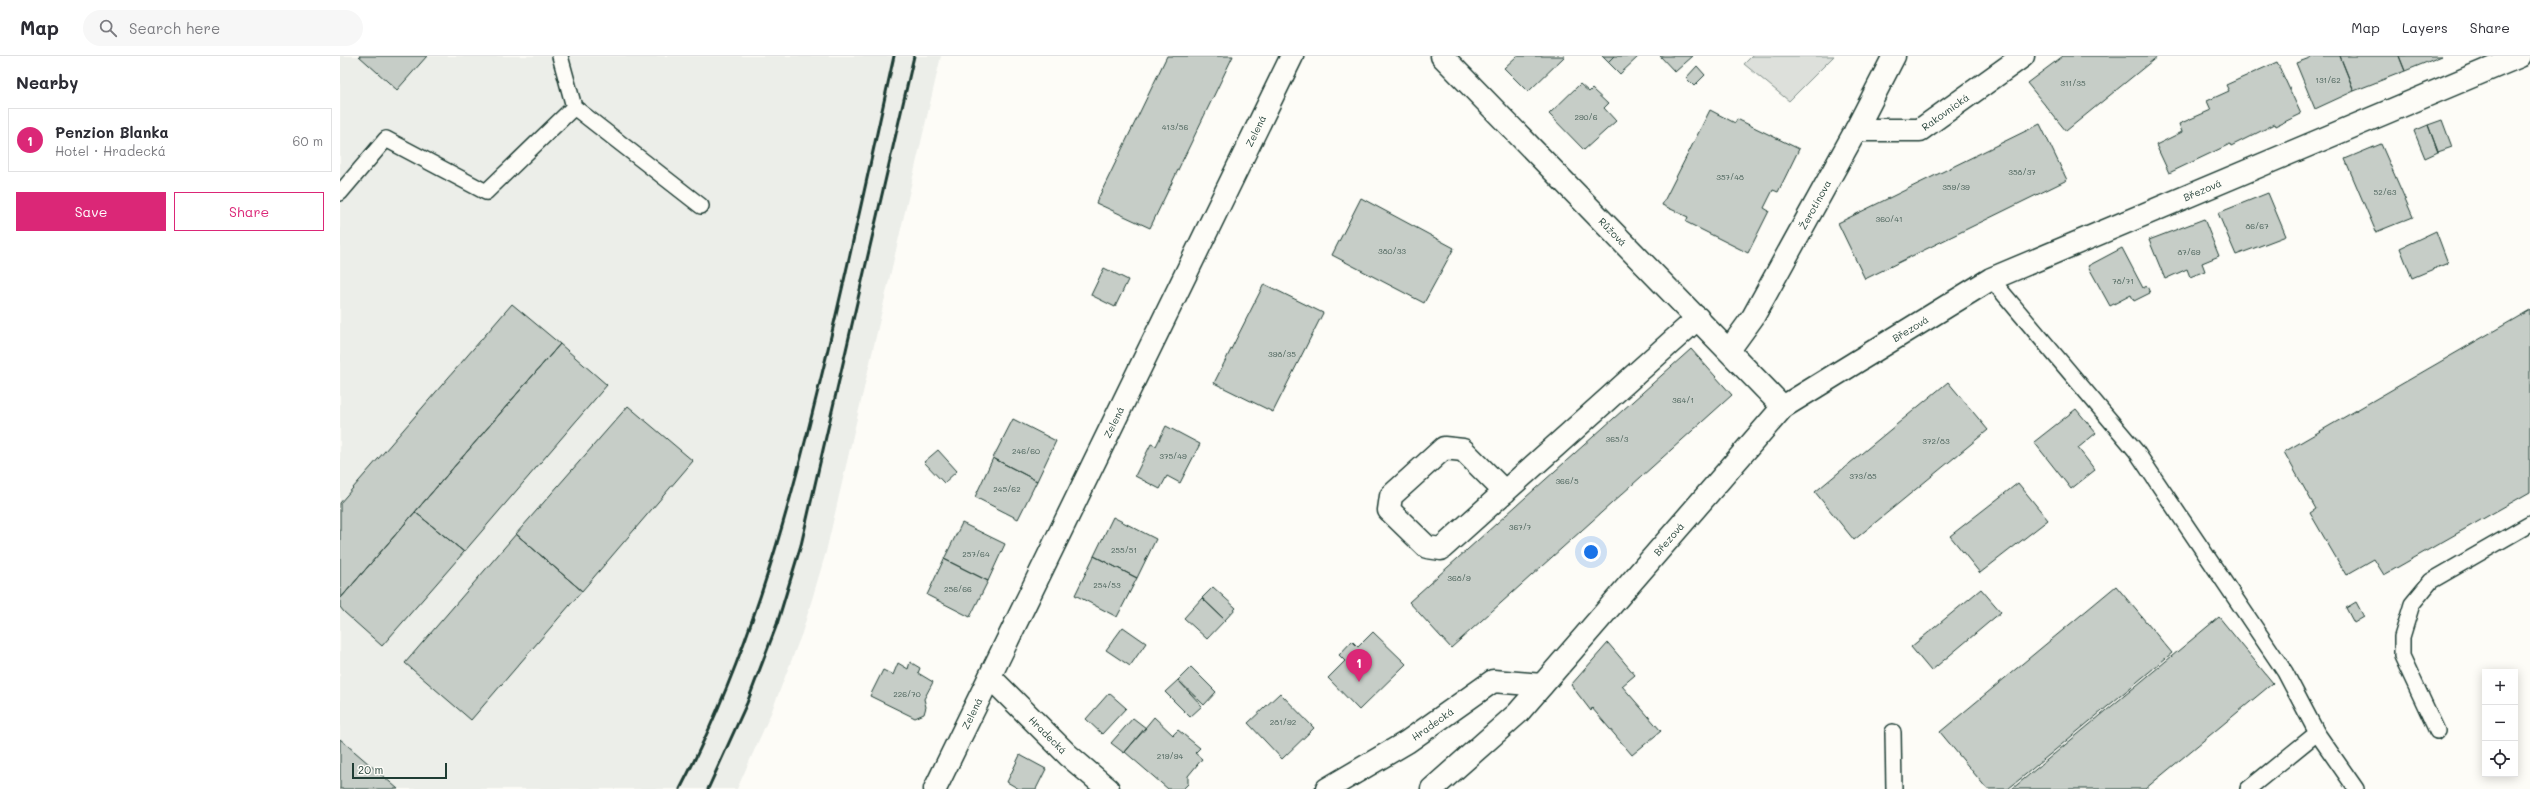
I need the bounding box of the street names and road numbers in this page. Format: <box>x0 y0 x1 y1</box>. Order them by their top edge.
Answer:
street label: Rakovnická <box>1919 90 1972 134</box>
street label: Zelená <box>1242 113 1269 149</box>
street label: Březová <box>2181 176 2223 204</box>
street label: Žerotínova <box>1796 177 1834 232</box>
street label: Růžová <box>1596 214 1630 249</box>
street label: Březová <box>1890 312 1931 345</box>
street label: Zelená <box>1100 404 1127 440</box>
street label: Březová <box>1650 519 1687 559</box>
street label: Zelená <box>958 695 985 732</box>
street label: Hradecká <box>1409 704 1456 744</box>
street label: Hradecká <box>1026 713 1070 757</box>

